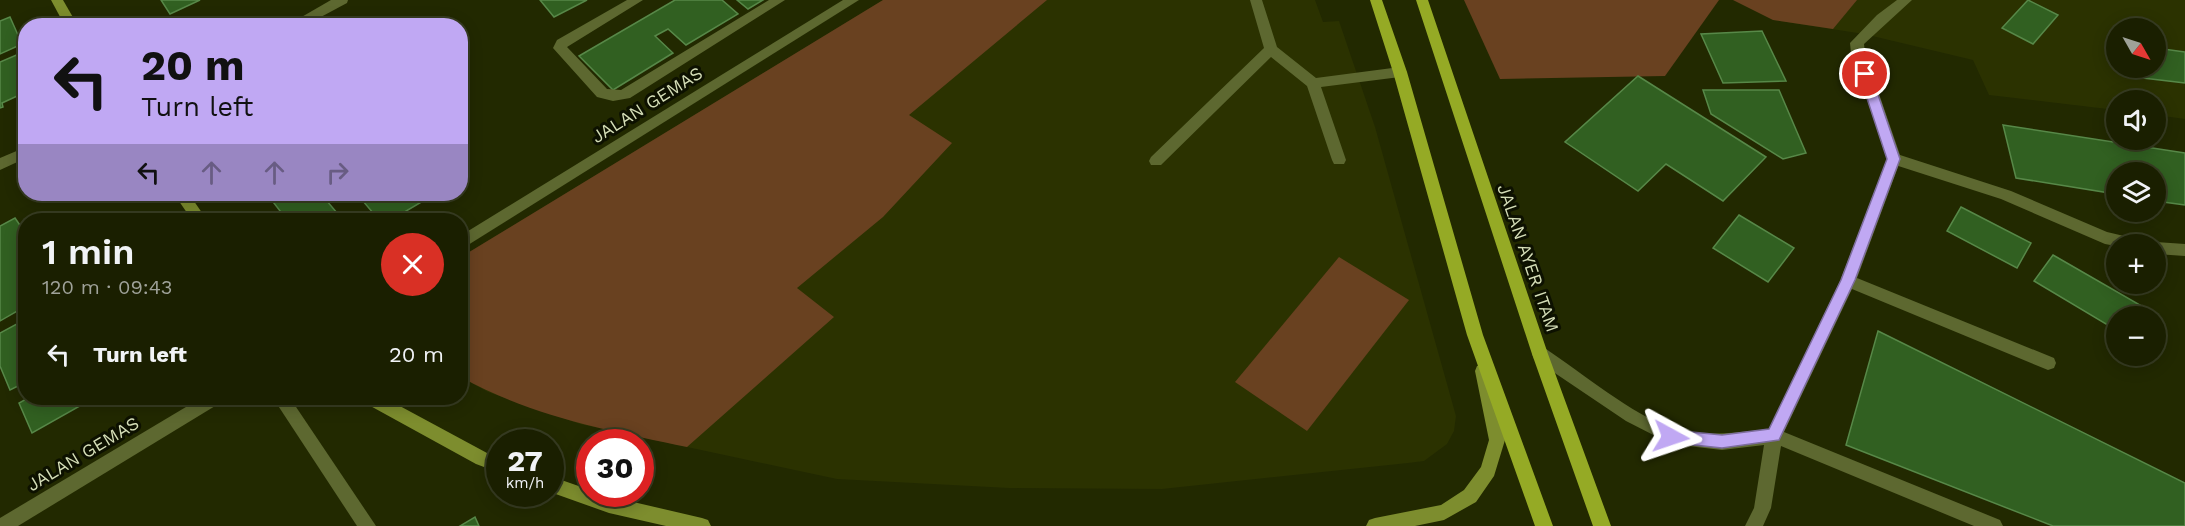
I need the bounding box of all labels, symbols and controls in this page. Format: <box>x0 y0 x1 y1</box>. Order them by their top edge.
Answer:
north arrow <box>2106 18 2166 78</box>
map controls <box>2106 18 2166 366</box>
text: 20 m <box>141 41 245 90</box>
icon: left <box>42 42 120 120</box>
pin <box>1839 48 1890 99</box>
icon: arrive <box>1848 57 1881 90</box>
street label: JALAN GEMAS <box>587 62 706 147</box>
button: sound <box>2106 90 2166 150</box>
text: Turn left <box>141 91 253 123</box>
icon: left <box>132 156 165 189</box>
icon: ahead <box>195 156 228 189</box>
icon: ahead <box>258 156 291 189</box>
icon: right <box>321 156 354 189</box>
button: layers <box>2106 162 2166 222</box>
street label: JALAN AYER ITAM <box>1493 181 1564 335</box>
text: 1 min <box>42 231 134 273</box>
button: close <box>381 233 444 296</box>
button: + <box>2106 234 2166 294</box>
text: 120 m · 09:43 <box>42 275 173 299</box>
button: − <box>2106 306 2166 366</box>
icon: left <box>42 338 75 371</box>
text: Turn left <box>93 342 187 367</box>
text: 20 m <box>389 342 444 367</box>
position arrow <box>1639 405 1703 469</box>
street label: JALAN GEMAS <box>23 412 143 495</box>
speed limit sign: 30 <box>576 429 654 507</box>
text: 27 <box>507 443 543 478</box>
text: km/h <box>506 474 544 492</box>

